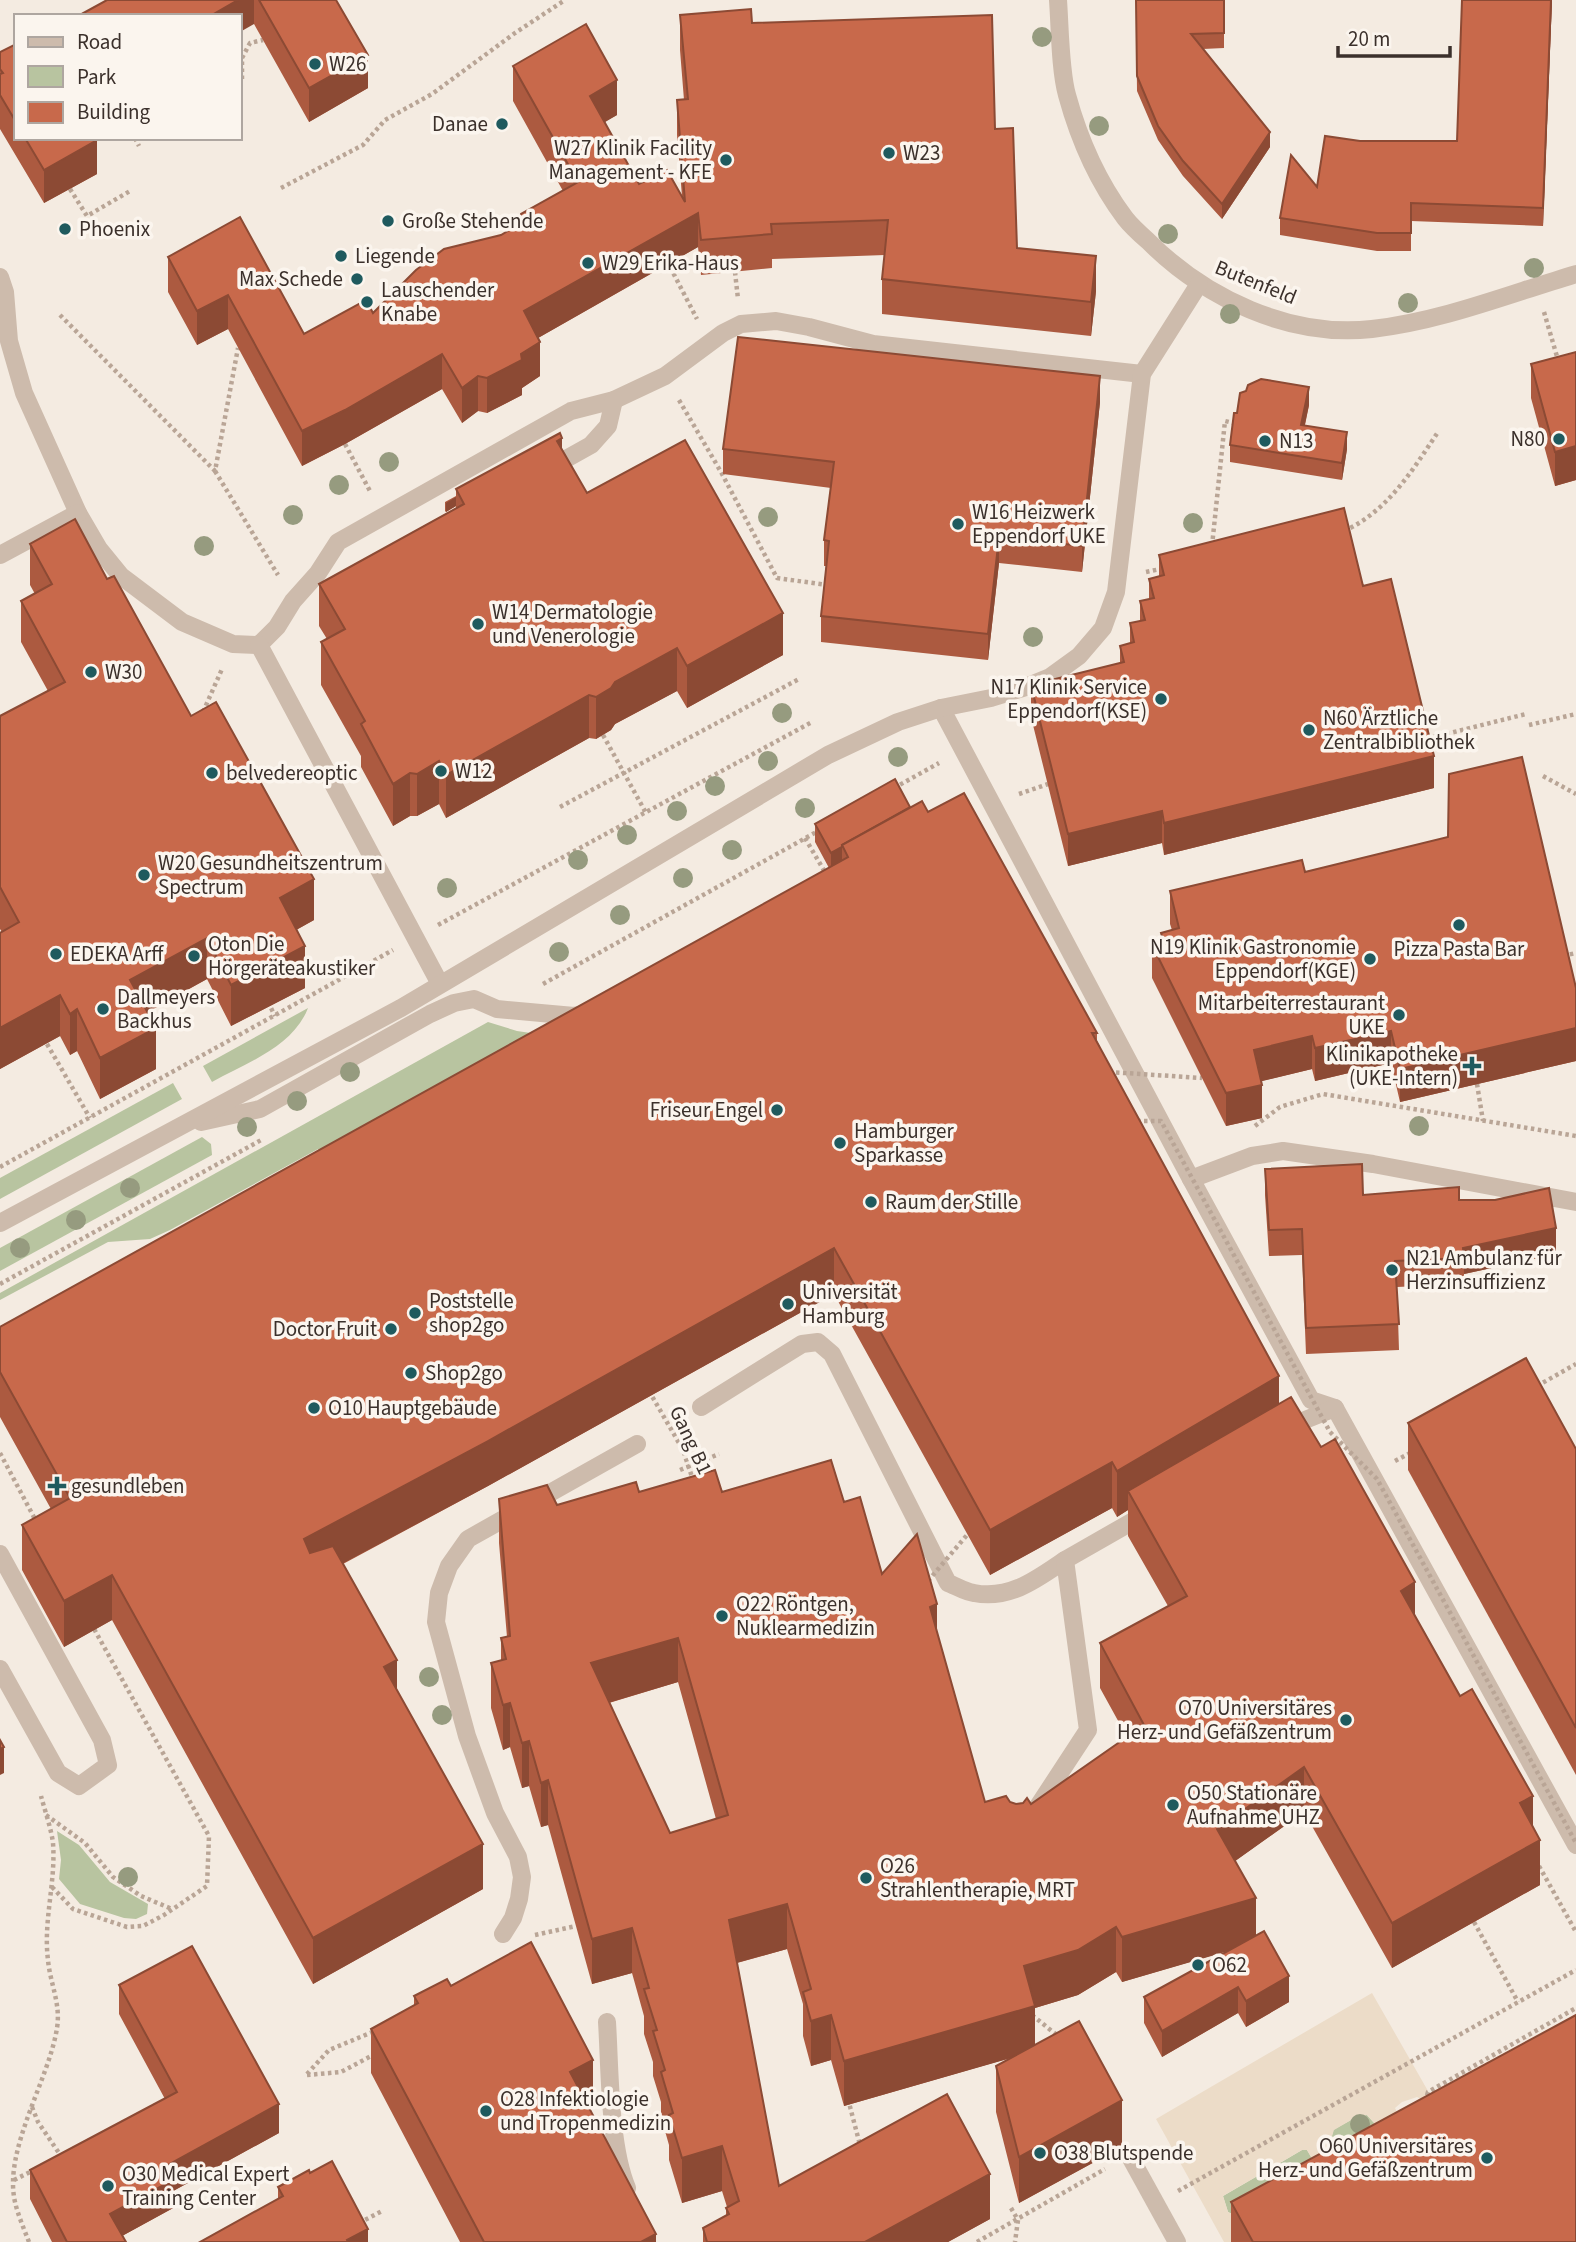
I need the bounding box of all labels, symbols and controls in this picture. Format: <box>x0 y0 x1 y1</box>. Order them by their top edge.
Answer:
legend <box>14 14 242 140</box>
scale bar <box>1338 14 1450 58</box>
text: 20 m <box>1348 24 1390 54</box>
text: Road <box>77 27 122 57</box>
place label: W26 <box>329 49 366 79</box>
marker: W26 <box>307 56 323 72</box>
text: Park <box>77 62 117 92</box>
text: Building <box>77 97 151 127</box>
place label: Danae <box>432 109 488 139</box>
marker: Danae <box>494 116 510 132</box>
place label: W27 Klinik Facility Management - KFE <box>548 133 712 187</box>
place label: W23 <box>903 138 940 168</box>
marker: W23 <box>881 145 897 161</box>
marker: W27 Klinik Facility Management - KFE <box>718 152 734 168</box>
place label: Große Stehende <box>402 206 543 236</box>
marker: Große Stehende <box>380 213 396 229</box>
place label: Phoenix <box>79 214 151 244</box>
marker: Phoenix <box>57 221 73 237</box>
place label: Liegende <box>355 241 435 271</box>
marker: Liegende <box>333 248 349 264</box>
place label: W29 Erika-Haus <box>602 248 739 278</box>
street label: Butenfeld <box>1211 252 1301 312</box>
marker: W29 Erika-Haus <box>580 255 596 271</box>
place label: Max Schede <box>239 264 343 294</box>
marker: Max Schede <box>349 271 365 287</box>
place label: Lauschender Knabe <box>381 275 495 329</box>
marker: Lauschender Knabe <box>359 294 375 310</box>
place label: N80 <box>1511 424 1545 454</box>
place label: N13 <box>1279 426 1313 456</box>
marker: N80 <box>1551 431 1567 447</box>
marker: N13 <box>1257 433 1273 449</box>
place label: W16 Heizwerk Eppendorf UKE <box>972 497 1106 551</box>
marker: W16 Heizwerk Eppendorf UKE <box>950 516 966 532</box>
place label: W14 Dermatologie und Venerologie <box>492 597 653 651</box>
marker: W14 Dermatologie und Venerologie <box>470 616 486 632</box>
place label: W30 <box>105 657 142 687</box>
marker: W30 <box>83 664 99 680</box>
place label: N17 Klinik Service Eppendorf(KSE) <box>990 672 1147 726</box>
marker: N17 Klinik Service Eppendorf(KSE) <box>1153 691 1169 707</box>
place label: N60 Ärztliche Zentralbibliothek <box>1323 703 1475 757</box>
marker: N60 Ärztliche Zentralbibliothek <box>1301 722 1317 738</box>
place label: W12 <box>455 756 492 786</box>
place label: belvedereoptic <box>226 758 358 788</box>
marker: W12 <box>433 763 449 779</box>
marker: belvedereoptic <box>204 765 220 781</box>
place label: W20 Gesundheitszentrum Spectrum <box>158 848 383 902</box>
marker: W20 Gesundheitszentrum Spectrum <box>136 867 152 883</box>
marker: Pizza Pasta Bar <box>1451 917 1467 933</box>
place label: Oton Die Hörgeräteakustiker <box>208 929 376 983</box>
place label: N19 Klinik Gastronomie Eppendorf(KGE) <box>1150 932 1356 986</box>
place label: Pizza Pasta Bar <box>1394 934 1525 964</box>
place label: EDEKA Arff <box>70 939 164 969</box>
marker: EDEKA Arff <box>48 946 64 962</box>
marker: Oton Die Hörgeräteakustiker <box>186 948 202 964</box>
marker: N19 Klinik Gastronomie Eppendorf(KGE) <box>1362 951 1378 967</box>
place label: Dallmeyers Backhus <box>117 982 215 1036</box>
place label: Mitarbeiterrestaurant UKE <box>1198 988 1385 1042</box>
marker: Dallmeyers Backhus <box>95 1001 111 1017</box>
marker: Mitarbeiterrestaurant UKE <box>1391 1007 1407 1023</box>
place label: Klinikapotheke (UKE-Intern) <box>1326 1039 1458 1093</box>
marker: Klinikapotheke (UKE-Intern) <box>1464 1058 1480 1074</box>
place label: Friseur Engel <box>650 1095 763 1125</box>
marker: Friseur Engel <box>769 1102 785 1118</box>
place label: Hamburger Sparkasse <box>854 1116 955 1170</box>
marker: Hamburger Sparkasse <box>832 1135 848 1151</box>
place label: Raum der Stille <box>885 1187 1018 1217</box>
marker: Raum der Stille <box>863 1194 879 1210</box>
place label: N21 Ambulanz für Herzinsuffizienz <box>1406 1243 1563 1297</box>
marker: N21 Ambulanz für Herzinsuffizienz <box>1384 1262 1400 1278</box>
place label: Universität Hamburg <box>802 1277 898 1331</box>
place label: Poststelle shop2go <box>429 1286 514 1340</box>
marker: Universität Hamburg <box>780 1296 796 1312</box>
marker: Poststelle shop2go <box>407 1305 423 1321</box>
place label: Doctor Fruit <box>273 1314 377 1344</box>
marker: Doctor Fruit <box>383 1321 399 1337</box>
place label: Shop2go <box>425 1358 503 1388</box>
marker: Shop2go <box>403 1365 419 1381</box>
place label: O10 Hauptgebäude <box>328 1393 497 1423</box>
marker: O10 Hauptgebäude <box>306 1400 322 1416</box>
street label: Gang B1 <box>662 1401 720 1479</box>
place label: gesundleben <box>71 1471 184 1501</box>
marker: gesundleben <box>49 1478 65 1494</box>
place label: O22 Röntgen, Nuklearmedizin <box>736 1589 875 1643</box>
marker: O22 Röntgen, Nuklearmedizin <box>714 1608 730 1624</box>
place label: O70 Universitäres Herz- und Gefäßzentrum <box>1117 1693 1332 1747</box>
marker: O70 Universitäres Herz- und Gefäßzentrum <box>1338 1712 1354 1728</box>
place label: O50 Stationäre Aufnahme UHZ <box>1187 1778 1320 1832</box>
marker: O50 Stationäre Aufnahme UHZ <box>1165 1797 1181 1813</box>
place label: O26 Strahlentherapie, MRT <box>880 1851 1075 1905</box>
marker: O26 Strahlentherapie, MRT <box>858 1870 874 1886</box>
place label: O62 <box>1212 1950 1247 1980</box>
marker: O62 <box>1190 1957 1206 1973</box>
place label: O28 Infektiologie und Tropenmedizin <box>500 2084 671 2138</box>
marker: O28 Infektiologie und Tropenmedizin <box>478 2103 494 2119</box>
place label: O60 Universitäres Herz- und Gefäßzentrum <box>1258 2131 1473 2185</box>
place label: O38 Blutspende <box>1054 2138 1193 2168</box>
marker: O38 Blutspende <box>1032 2145 1048 2161</box>
marker: O60 Universitäres Herz- und Gefäßzentrum <box>1479 2150 1495 2166</box>
place label: O30 Medical Expert Training Center <box>122 2159 289 2213</box>
marker: O30 Medical Expert Training Center <box>100 2178 116 2194</box>

